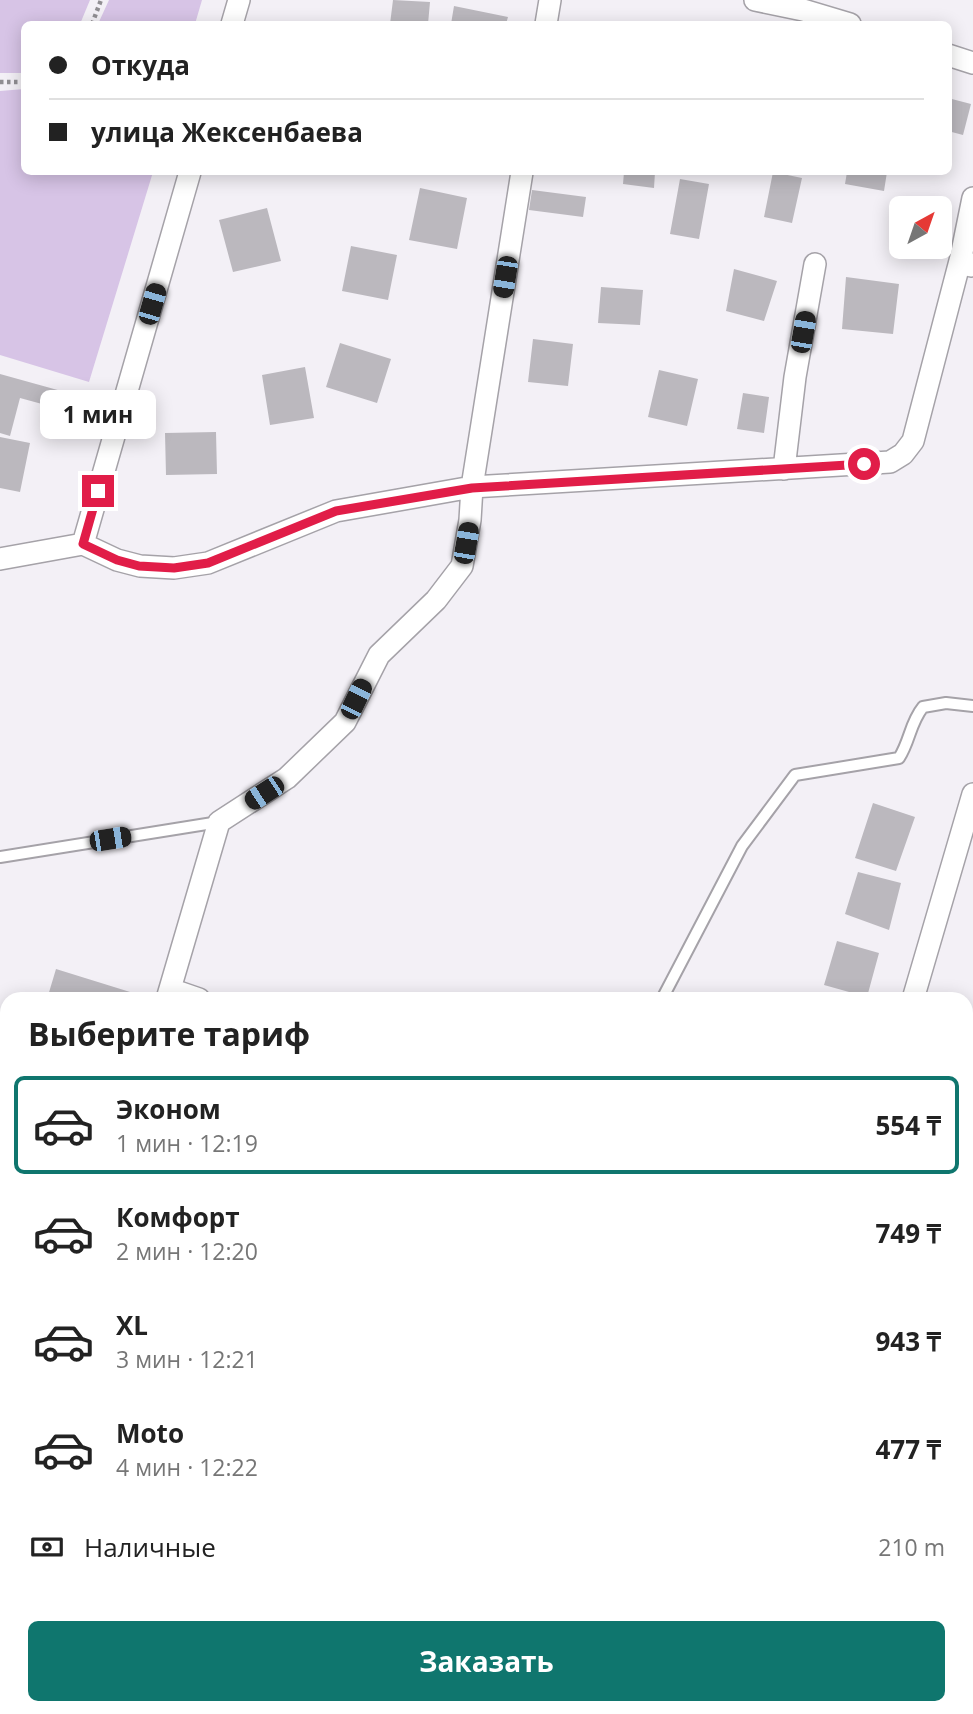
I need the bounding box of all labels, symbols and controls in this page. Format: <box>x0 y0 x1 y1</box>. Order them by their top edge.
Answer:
text: Откуда <box>91 47 190 83</box>
text: улица Жексенбаева <box>91 114 363 150</box>
north arrow <box>889 196 952 259</box>
map controls <box>889 196 952 259</box>
car <box>492 255 519 299</box>
car <box>137 281 168 327</box>
car <box>790 309 817 355</box>
callout: 1 мин <box>40 390 156 438</box>
text: 1 мин <box>63 398 133 430</box>
route start <box>848 448 880 480</box>
route end <box>82 475 114 507</box>
car <box>453 520 480 566</box>
car <box>338 676 375 722</box>
car <box>241 773 288 813</box>
car <box>88 825 133 853</box>
text: Выберите тариф <box>28 1012 310 1055</box>
text: Эконом <box>116 1091 221 1127</box>
icon: car <box>32 1094 95 1157</box>
text: 554 ₸ <box>875 1107 941 1143</box>
text: 1 мин · 12:19 <box>116 1127 258 1159</box>
text: Комфорт <box>116 1199 240 1235</box>
icon: car <box>32 1202 95 1265</box>
text: 749 ₸ <box>875 1215 941 1251</box>
text: 2 мин · 12:20 <box>116 1235 258 1267</box>
text: XL <box>116 1307 148 1343</box>
icon: car <box>32 1310 95 1373</box>
text: 943 ₸ <box>875 1323 941 1359</box>
text: 3 мин · 12:21 <box>116 1343 258 1375</box>
text: Moto <box>116 1415 184 1451</box>
icon: car <box>32 1418 95 1481</box>
text: 477 ₸ <box>875 1431 941 1467</box>
text: 4 мин · 12:22 <box>116 1451 258 1483</box>
icon: cash <box>28 1528 66 1566</box>
text: Наличные <box>84 1529 216 1565</box>
text: 210 m <box>878 1531 945 1563</box>
button: Заказать <box>28 1621 945 1701</box>

